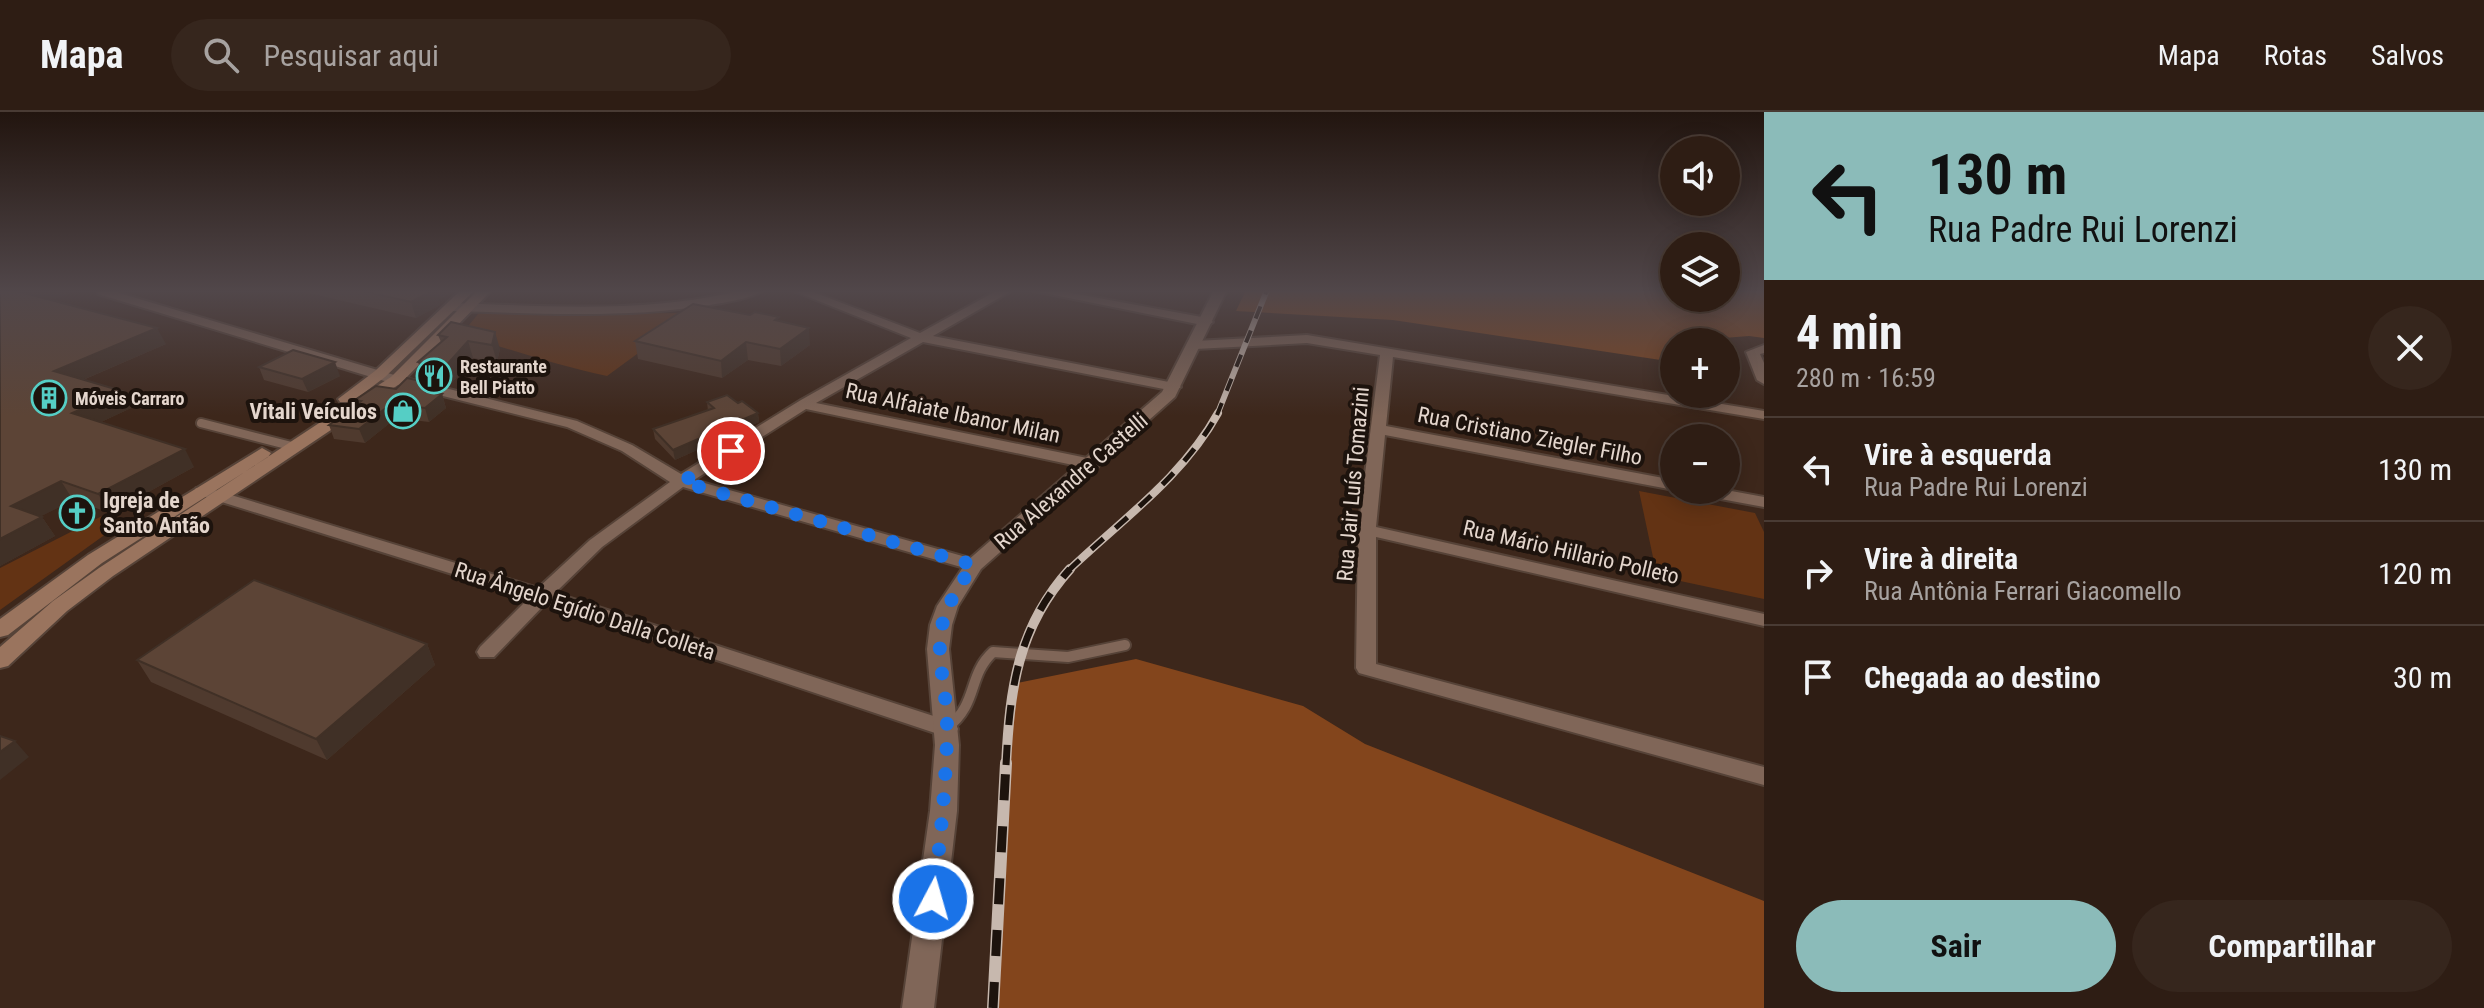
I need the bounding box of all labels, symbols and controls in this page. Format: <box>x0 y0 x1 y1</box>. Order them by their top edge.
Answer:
search box <box>171 19 731 91</box>
text: Mapa <box>40 33 123 77</box>
icon: search <box>199 33 243 77</box>
text: Pesquisar aqui <box>263 38 439 73</box>
text: Mapa <box>2158 39 2220 72</box>
text: Rotas <box>2264 39 2327 72</box>
text: Salvos <box>2371 39 2444 72</box>
map controls <box>1660 136 1740 504</box>
button: sound <box>1660 136 1740 216</box>
text: 130 m <box>1928 142 2067 208</box>
icon: left <box>1796 144 1900 248</box>
text: Rua Padre Rui Lorenzi <box>1928 209 2238 251</box>
button: layers <box>1660 232 1740 312</box>
text: 4 min <box>1796 304 1903 361</box>
button: close <box>2368 306 2452 390</box>
button: + <box>1660 328 1740 408</box>
place label: Restaurante Bell Piatto <box>460 356 547 398</box>
restaurant icon: Restaurante Bell Piatto <box>415 357 453 395</box>
text: 280 m · 16:59 <box>1796 363 1936 393</box>
street label: Rua Alfaiate Ibanor Milan <box>843 378 1063 448</box>
building icon: Móveis Carraro <box>30 379 68 417</box>
street label: Rua Jair Luís Tomazini <box>1332 386 1374 582</box>
place label: Móveis Carraro <box>75 388 184 409</box>
shop icon: Vitali Veículos <box>384 392 422 430</box>
place label: Vitali Veículos <box>250 399 377 424</box>
street label: Rua Cristiano Ziegler Filho <box>1416 402 1644 470</box>
street label: Rua Alexandre Castelli <box>989 408 1153 554</box>
pin <box>697 417 765 485</box>
button: − <box>1660 424 1740 504</box>
icon: arrive <box>709 429 753 473</box>
text: Vire à esquerda <box>1864 437 2052 472</box>
icon: left <box>1796 447 1840 491</box>
text: 130 m <box>2378 452 2452 487</box>
text: Rua Padre Rui Lorenzi <box>1864 472 2088 502</box>
place label: Igreja de Santo Antão <box>103 488 210 538</box>
church icon: Igreja de Santo Antão <box>58 494 96 532</box>
street label: Rua Mário Hillario Polleto <box>1461 515 1681 589</box>
text: Vire à direita <box>1864 541 2018 576</box>
icon: right <box>1796 551 1840 595</box>
text: 120 m <box>2378 556 2452 591</box>
street label: Rua Ângelo Egídio Dalla Colleta <box>452 557 718 665</box>
text: Rua Antônia Ferrari Giacomello <box>1864 576 2182 606</box>
icon: arrive <box>1796 655 1840 699</box>
text: Chegada ao destino <box>1864 660 2101 695</box>
text: 30 m <box>2393 660 2452 695</box>
position arrow <box>891 857 975 941</box>
button: Sair <box>1796 900 2116 992</box>
button: Compartilhar <box>2132 900 2452 992</box>

